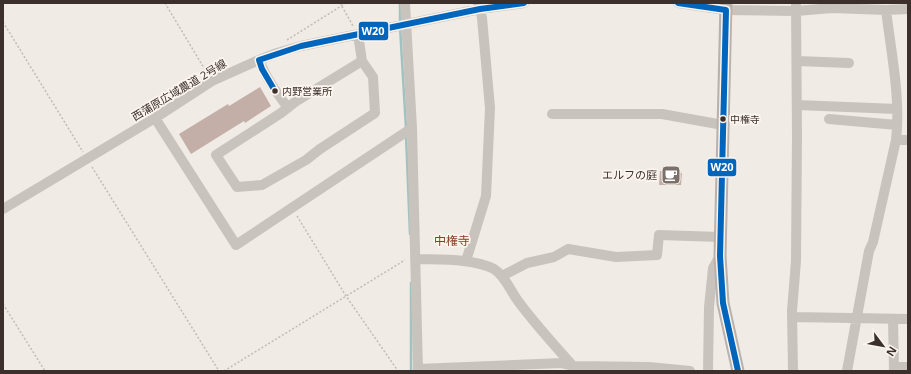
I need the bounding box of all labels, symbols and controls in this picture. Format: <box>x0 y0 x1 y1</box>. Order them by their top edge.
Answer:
line badge: W20 <box>358 21 389 41</box>
text: W20 <box>361 23 385 38</box>
street label: 西蒲原広域農道 2号線 <box>129 55 229 124</box>
place label: 内野営業所 <box>282 84 332 98</box>
marker: 内野営業所 <box>270 86 280 96</box>
place label: 中権寺 <box>730 112 760 126</box>
marker: 中権寺 <box>718 114 728 124</box>
line badge: W20 <box>707 158 737 177</box>
text: W20 <box>710 159 734 174</box>
cafe icon: エルフの庭 <box>660 164 682 186</box>
place label: エルフの庭 <box>602 167 657 182</box>
district label: 中権寺 <box>434 232 470 249</box>
north arrow <box>863 326 903 366</box>
text: N <box>883 344 901 359</box>

